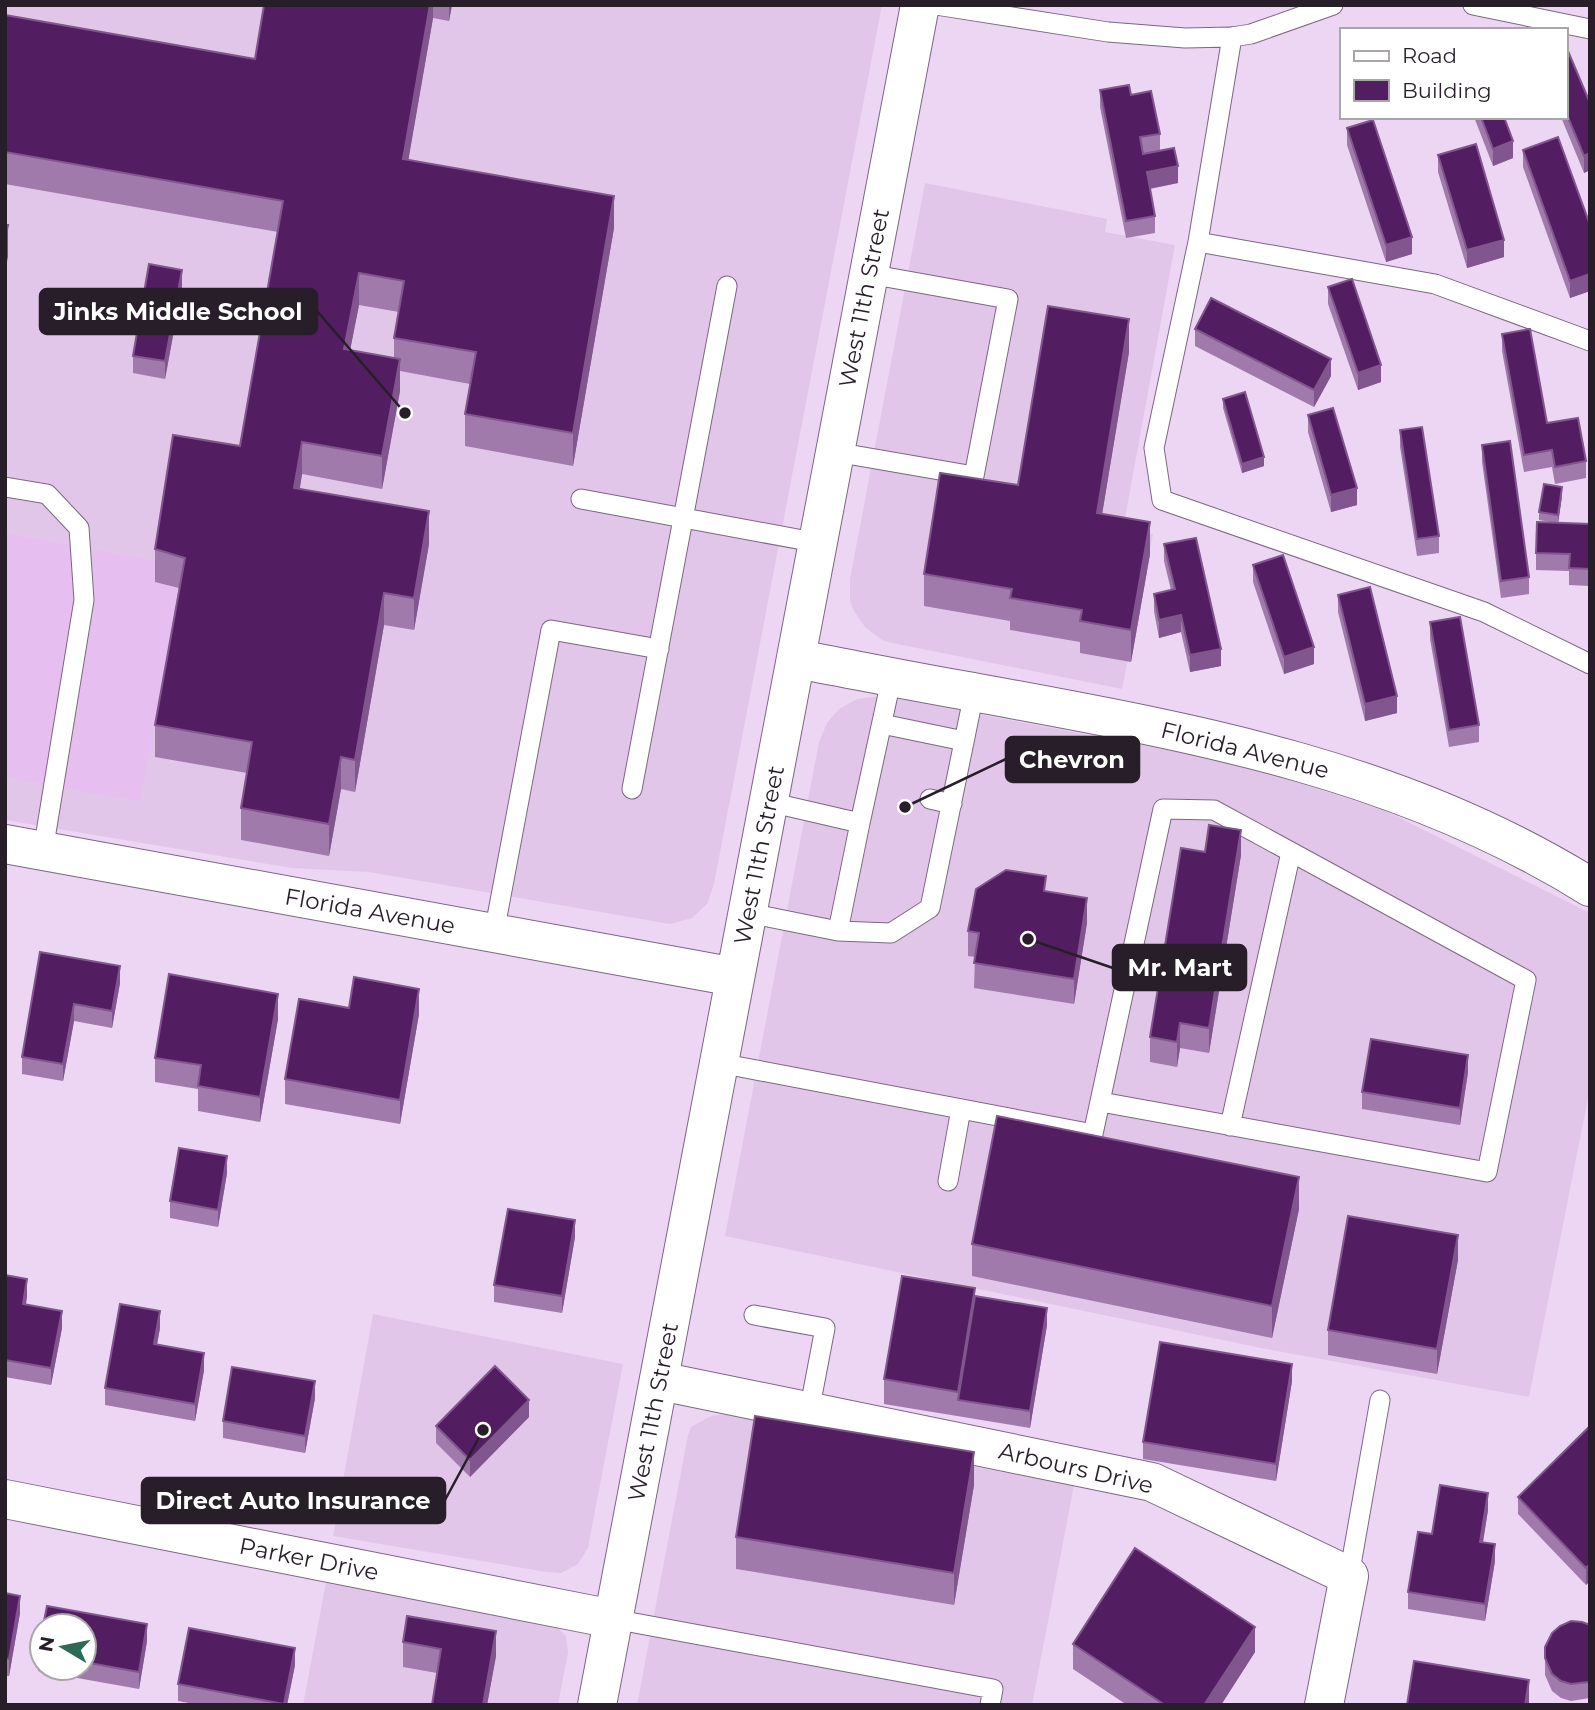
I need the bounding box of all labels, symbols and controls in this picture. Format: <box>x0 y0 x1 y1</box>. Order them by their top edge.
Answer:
legend <box>1340 28 1567 119</box>
text: Road <box>1402 43 1457 68</box>
text: Building <box>1402 78 1492 103</box>
street label: West 11th Street <box>833 206 895 390</box>
callout: Jinks Middle School <box>40 289 317 334</box>
text: Jinks Middle School <box>53 297 302 326</box>
street label: Florida Avenue <box>1158 716 1332 784</box>
callout: Chevron <box>1006 737 1139 782</box>
text: Chevron <box>1019 745 1125 774</box>
street label: West 11th Street <box>728 763 790 947</box>
street label: Florida Avenue <box>283 882 457 940</box>
callout: Mr. Mart <box>1113 945 1246 990</box>
text: Mr. Mart <box>1128 953 1233 982</box>
street label: West 11th Street <box>622 1320 684 1504</box>
street label: Arbours Drive <box>996 1437 1156 1499</box>
callout: Direct Auto Insurance <box>142 1478 445 1523</box>
text: Direct Auto Insurance <box>156 1486 430 1515</box>
street label: Parker Drive <box>237 1532 381 1586</box>
north arrow <box>28 1612 98 1682</box>
text: N <box>34 1635 59 1654</box>

